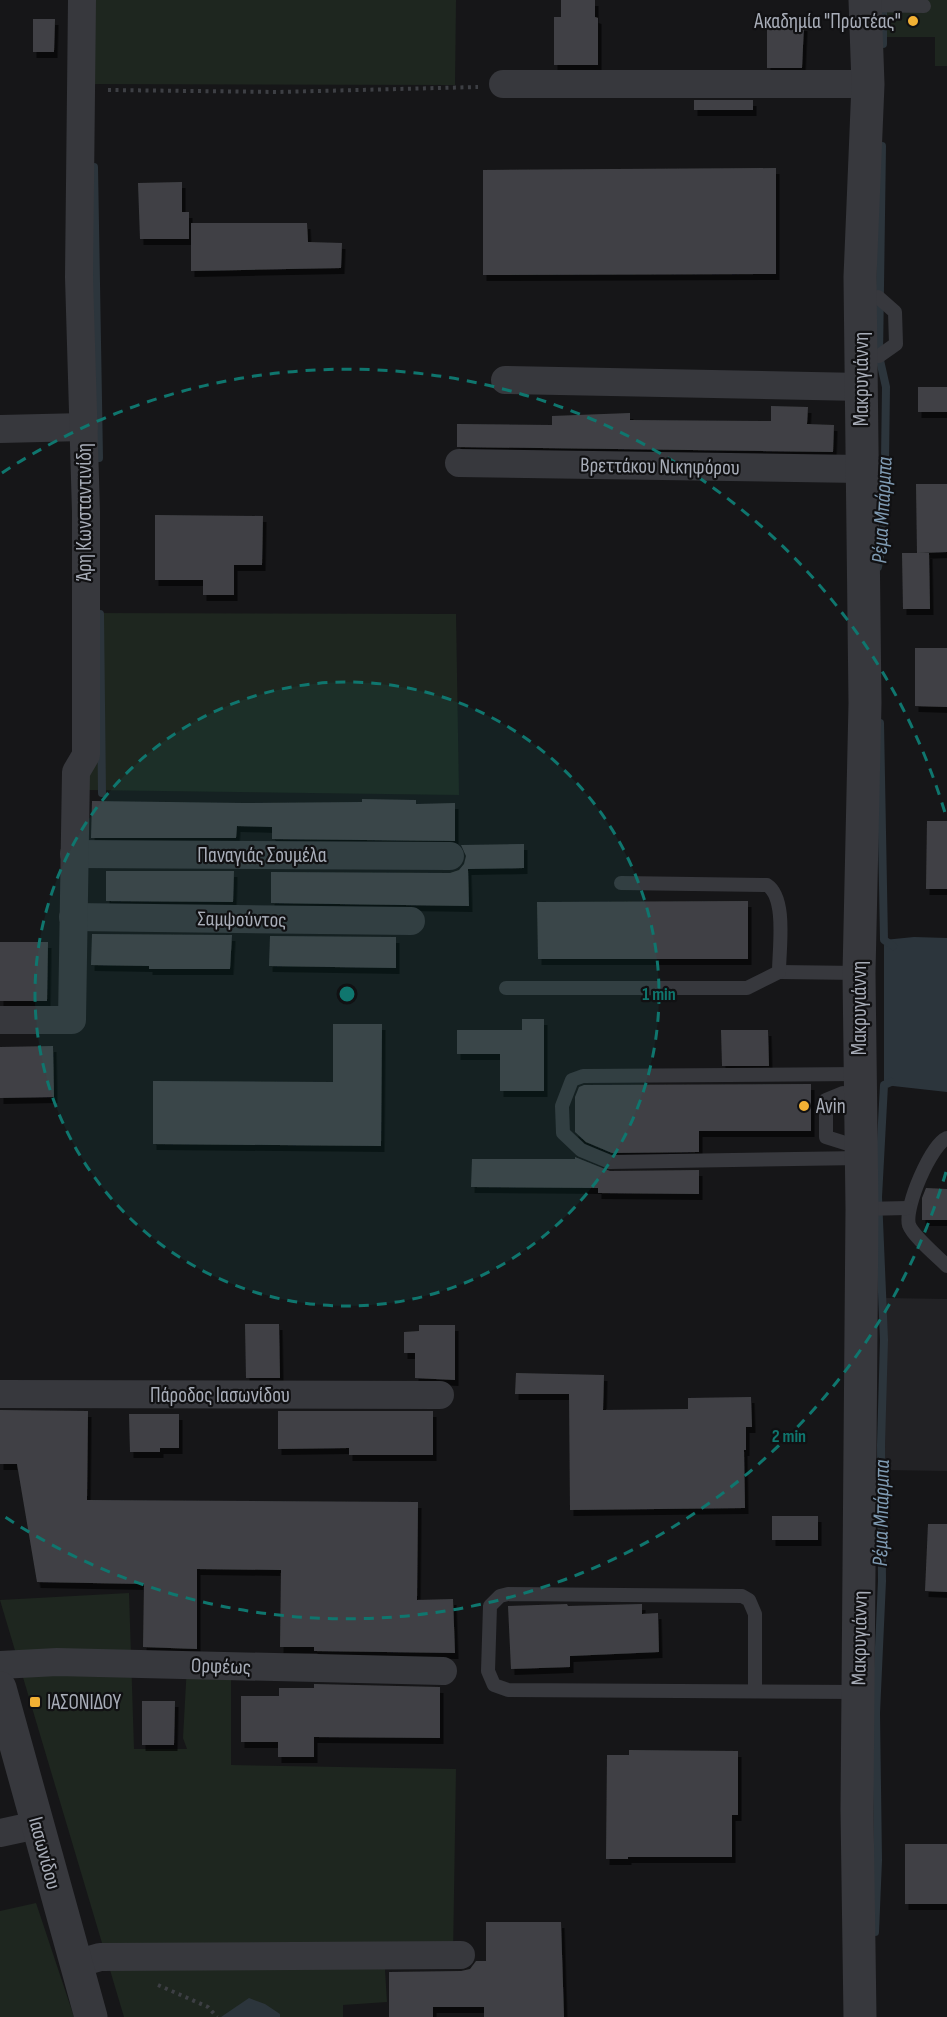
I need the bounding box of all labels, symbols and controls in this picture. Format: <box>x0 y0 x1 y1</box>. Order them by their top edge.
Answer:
place label: Ακαδημία "Πρωτέας" <box>753 9 901 34</box>
marker: Ακαδημία "Πρωτέας" <box>906 14 920 28</box>
street label: Μακρυγιάννη <box>849 332 874 426</box>
street label: Άρη Κωνσταντινίδη <box>72 443 97 581</box>
street label: Βρεττάκου Νικηφόρου <box>580 453 740 480</box>
water label: Ρέμα Μπάρμπα <box>866 456 899 564</box>
street label: Παναγιάς Σουμέλα <box>197 843 327 868</box>
street label: Σαμψούντος <box>197 906 287 933</box>
street label: Μακρυγιάννη <box>847 961 872 1055</box>
centre of rings <box>337 984 357 1004</box>
text: 1 min <box>642 984 676 1005</box>
place label: Avin <box>815 1094 846 1119</box>
marker: Avin <box>797 1099 811 1113</box>
street label: Πάροδος Ιασωνίδου <box>150 1383 290 1408</box>
text: 2 min <box>772 1426 806 1447</box>
water label: Ρέμα Μπάρμπα <box>867 1460 896 1567</box>
street label: Μακρυγιάννη <box>846 1591 873 1686</box>
street label: Ορφέως <box>191 1653 251 1680</box>
place label: ΙΑΣΟΝΙΔΟΥ <box>47 1690 122 1715</box>
marker: ΙΑΣΟΝΙΔΟΥ <box>28 1695 42 1709</box>
street label: Ιασωνίδου <box>23 1814 66 1892</box>

